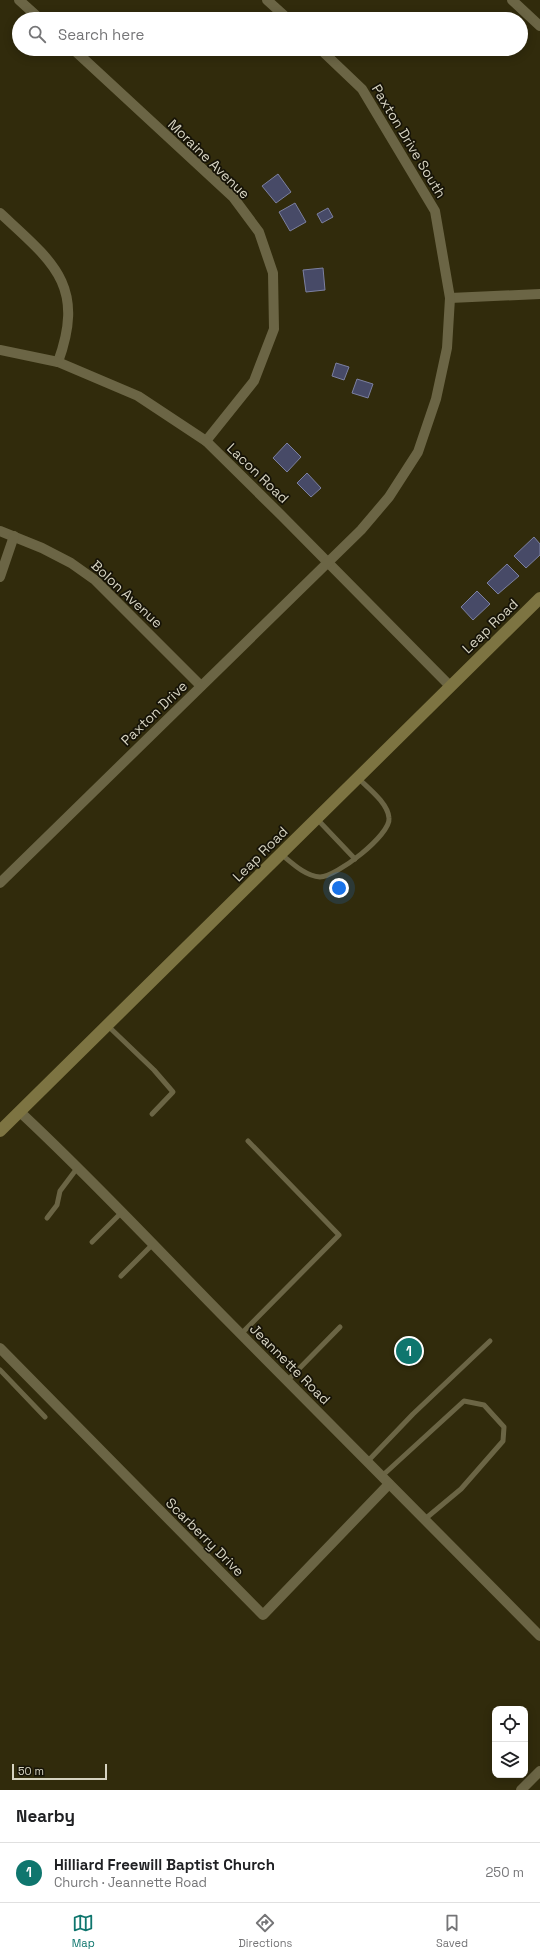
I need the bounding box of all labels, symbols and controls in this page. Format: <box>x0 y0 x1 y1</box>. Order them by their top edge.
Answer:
search box <box>12 12 528 56</box>
icon: search <box>26 23 48 45</box>
text: Search here <box>58 25 144 44</box>
street label: Paxton Drive South <box>368 81 450 201</box>
street label: Moraine Avenue <box>164 115 254 203</box>
street label: Lacon Road <box>223 439 293 507</box>
street label: Bolon Avenue <box>87 556 167 632</box>
street label: Leap Road <box>458 595 522 657</box>
street label: Paxton Drive <box>117 677 191 749</box>
street label: Leap Road <box>229 823 291 885</box>
your location <box>329 878 349 898</box>
street label: Jeannette Road <box>246 1320 334 1408</box>
pin: 1 <box>396 1336 422 1366</box>
street label: Scarberry Drive <box>162 1494 248 1580</box>
map controls <box>492 1706 528 1778</box>
button: locate <box>492 1706 528 1742</box>
button: layers <box>492 1742 528 1778</box>
scale bar <box>12 1762 107 1781</box>
text: 50 m <box>18 1764 44 1778</box>
text: Nearby <box>16 1805 75 1827</box>
text: Hilliard Freewill Baptist Church <box>54 1855 275 1874</box>
text: 1 <box>26 1864 32 1881</box>
text: 250 m <box>486 1864 524 1881</box>
text: Church · Jeannette Road <box>54 1874 207 1891</box>
tab: Map <box>72 1912 95 1950</box>
tab: Directions <box>238 1912 292 1950</box>
tab: Saved <box>436 1912 468 1950</box>

